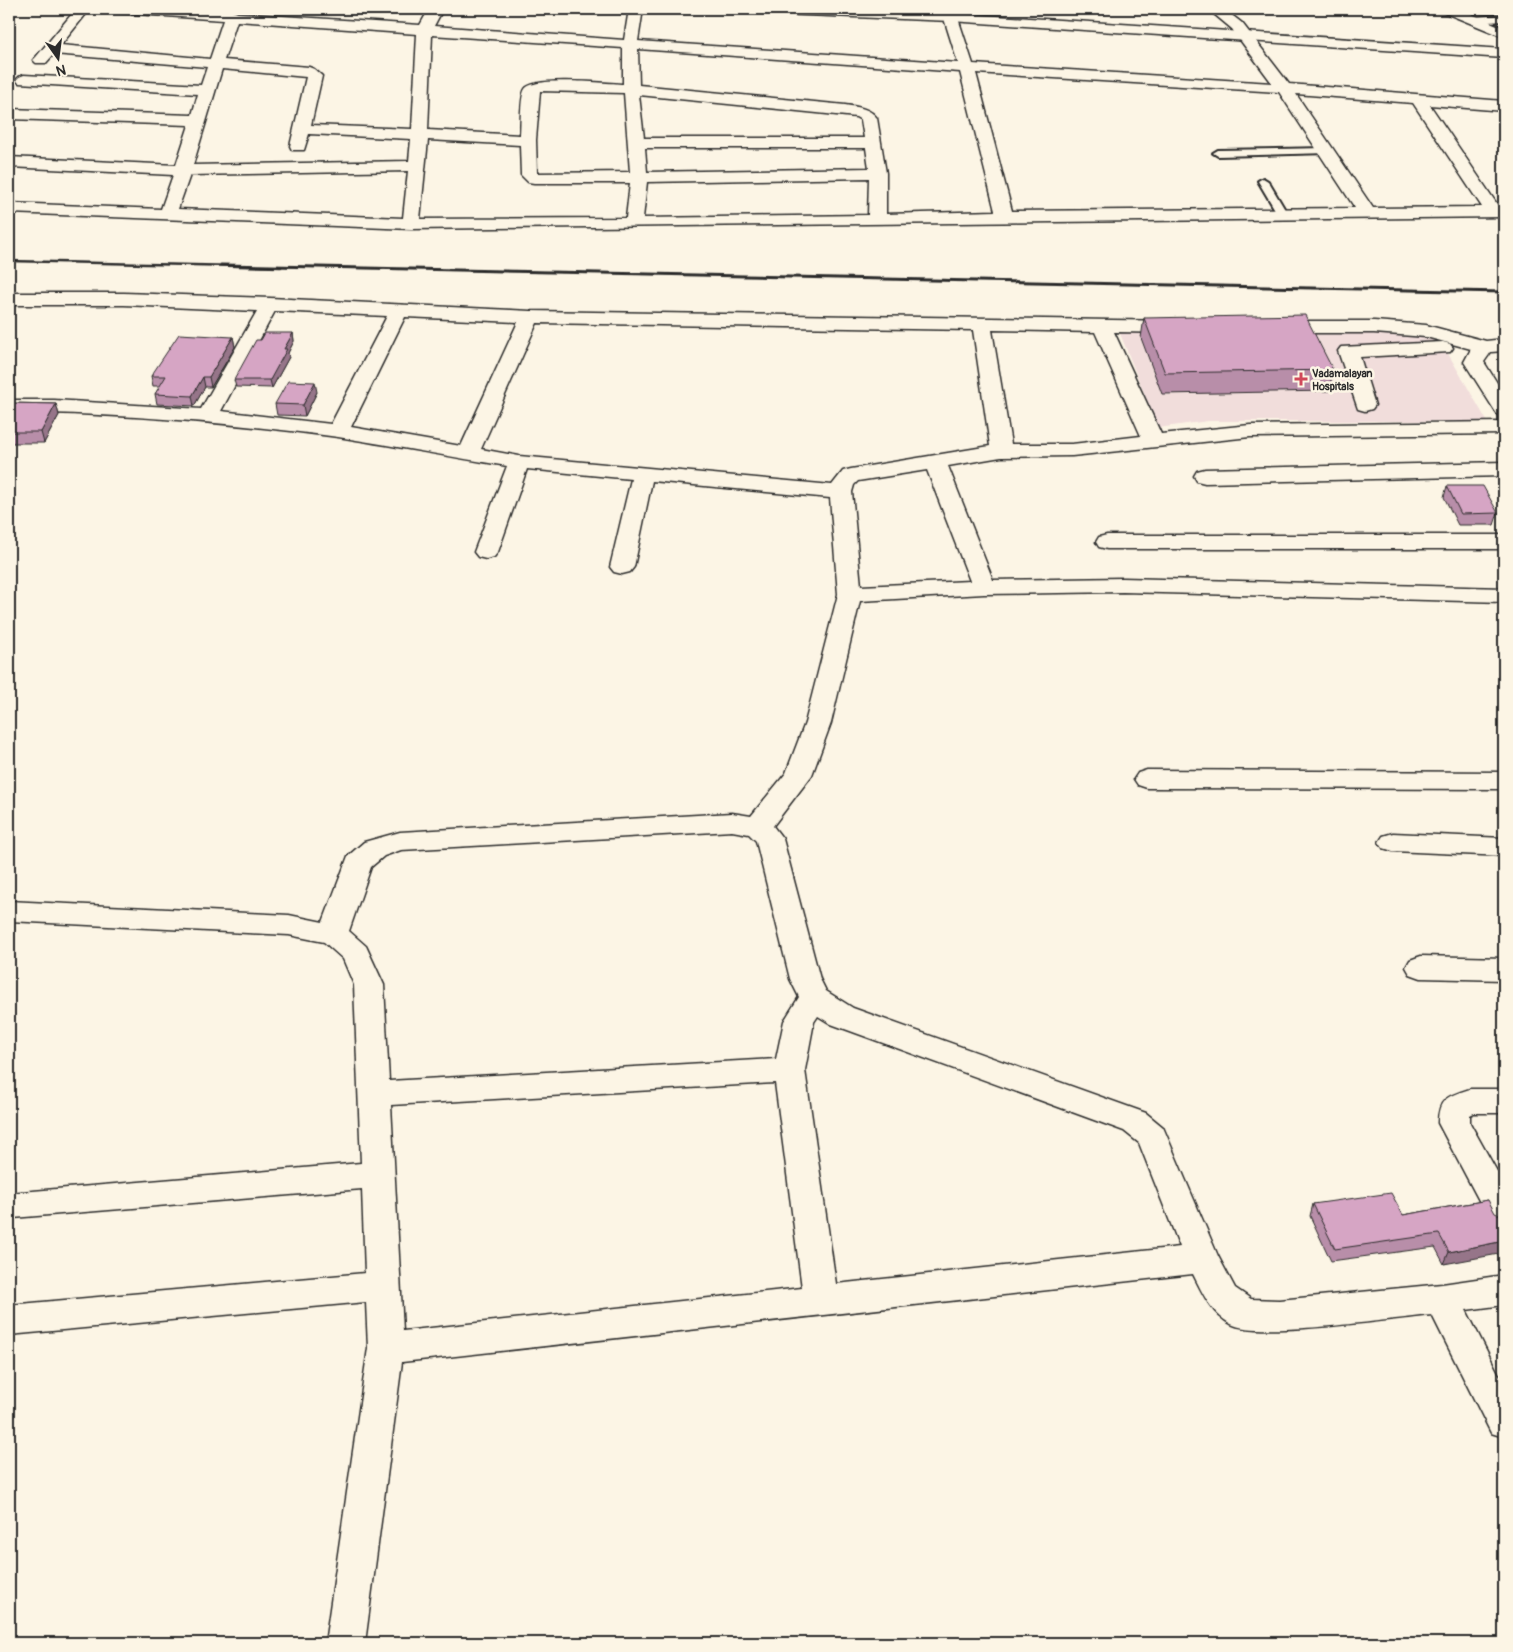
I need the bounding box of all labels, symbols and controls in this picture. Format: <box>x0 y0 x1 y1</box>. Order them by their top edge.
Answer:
north arrow <box>32 32 82 82</box>
text: N <box>54 61 68 80</box>
place label: Vadamalayan Hospitals <box>1312 367 1373 393</box>
marker: Vadamalayan Hospitals <box>1294 372 1308 386</box>

